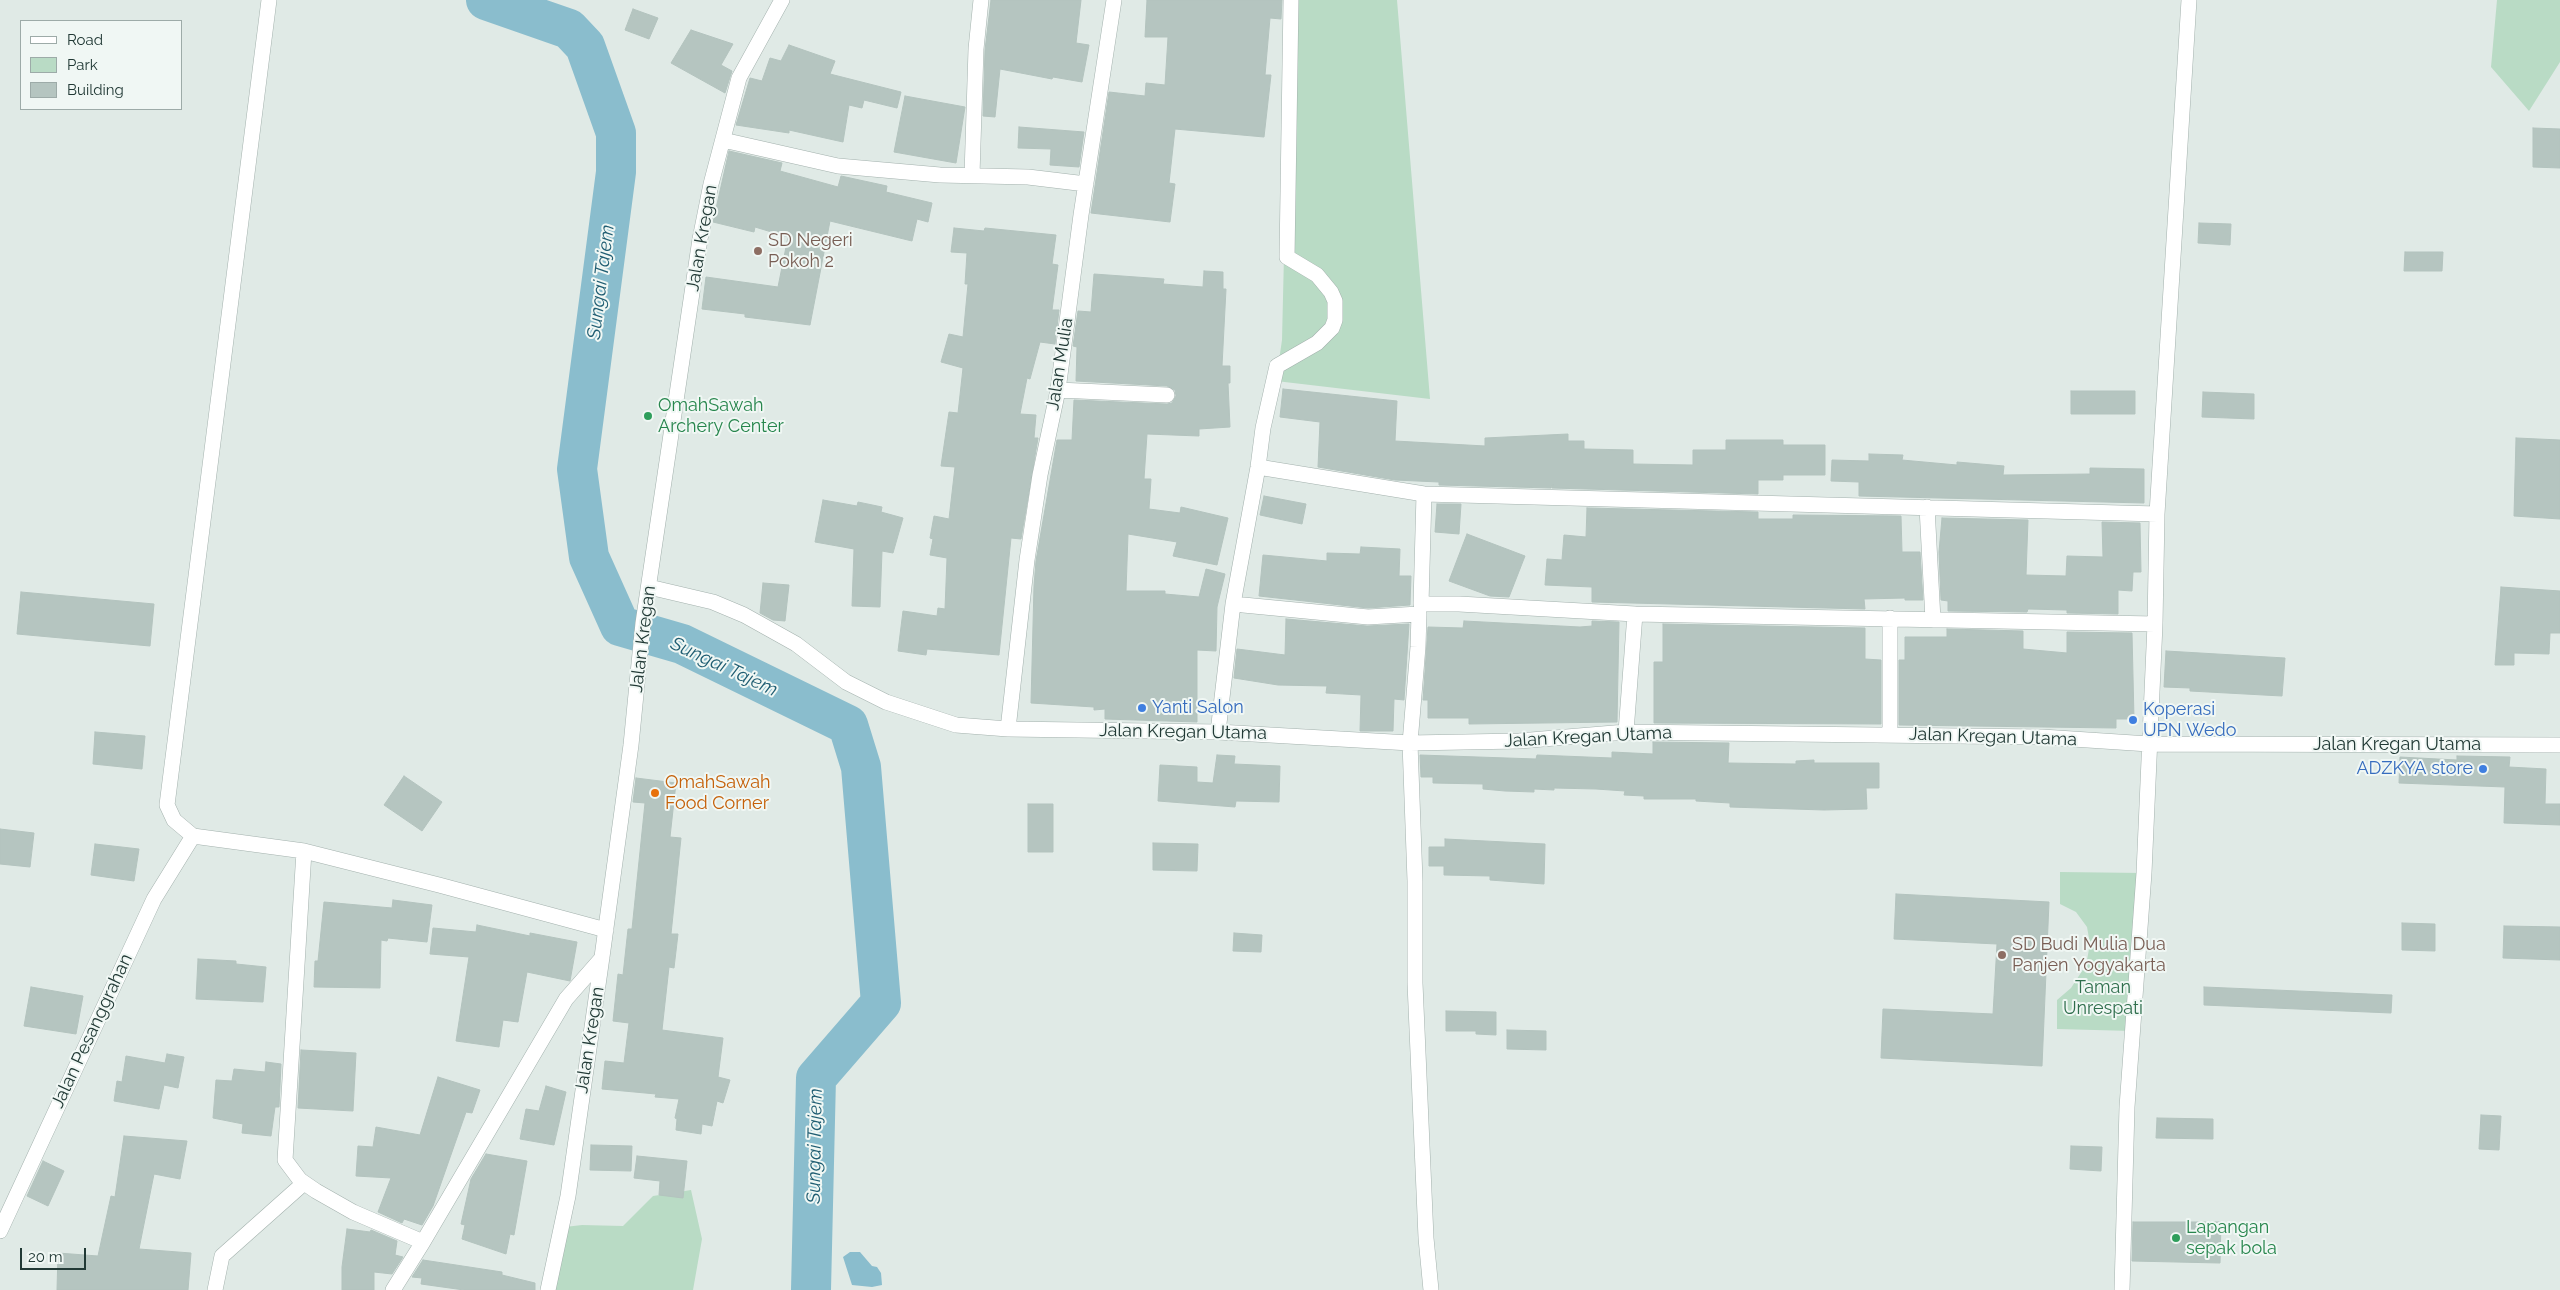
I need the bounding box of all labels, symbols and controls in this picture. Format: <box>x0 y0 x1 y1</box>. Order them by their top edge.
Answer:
legend <box>20 20 182 110</box>
text: Road <box>67 31 103 49</box>
text: Park <box>67 56 98 74</box>
text: Building <box>67 81 124 99</box>
street label: Jalan Kregan <box>682 183 722 293</box>
water label: Sungai Tajem <box>583 223 619 341</box>
place label: SD Negeri Pokoh 2 <box>768 230 853 272</box>
marker: SD Negeri Pokoh 2 <box>752 245 764 257</box>
street label: Jalan Mulia <box>1042 316 1078 412</box>
place label: OmahSawah Archery Center <box>658 395 784 438</box>
marker: OmahSawah Archery Center <box>642 410 654 422</box>
street label: Jalan Kregan <box>626 584 660 694</box>
water label: Sungai Tajem <box>667 632 781 702</box>
place label: Yanti Salon <box>1152 697 1244 719</box>
place label: Koperasi UPN Wedo <box>2143 699 2236 742</box>
marker: Yanti Salon <box>1136 702 1148 714</box>
marker: Koperasi UPN Wedo <box>2127 714 2139 726</box>
street label: Jalan Kregan Utama <box>1099 720 1267 744</box>
street label: Jalan Kregan Utama <box>1504 722 1672 752</box>
street label: Jalan Kregan Utama <box>1909 723 2077 751</box>
street label: Jalan Kregan Utama <box>2313 734 2481 756</box>
place label: ADZKYA store <box>2356 758 2473 780</box>
marker: ADZKYA store <box>2477 763 2489 775</box>
place label: OmahSawah Food Corner <box>665 772 770 814</box>
marker: OmahSawah Food Corner <box>649 787 661 799</box>
place label: SD Budi Mulia Dua Panjen Yogyakarta <box>2012 934 2166 976</box>
marker: SD Budi Mulia Dua Panjen Yogyakarta <box>1996 949 2008 961</box>
street label: Jalan Pesanggrahan <box>47 950 137 1112</box>
park label: Taman Unrespati <box>2063 977 2143 1020</box>
street label: Jalan Kregan <box>571 985 609 1095</box>
water label: Sungai Tajem <box>803 1088 827 1204</box>
place label: Lapangan sepak bola <box>2186 1217 2277 1260</box>
marker: Lapangan sepak bola <box>2170 1232 2182 1244</box>
scale bar <box>22 1238 89 1270</box>
text: 20 m <box>28 1248 63 1266</box>

